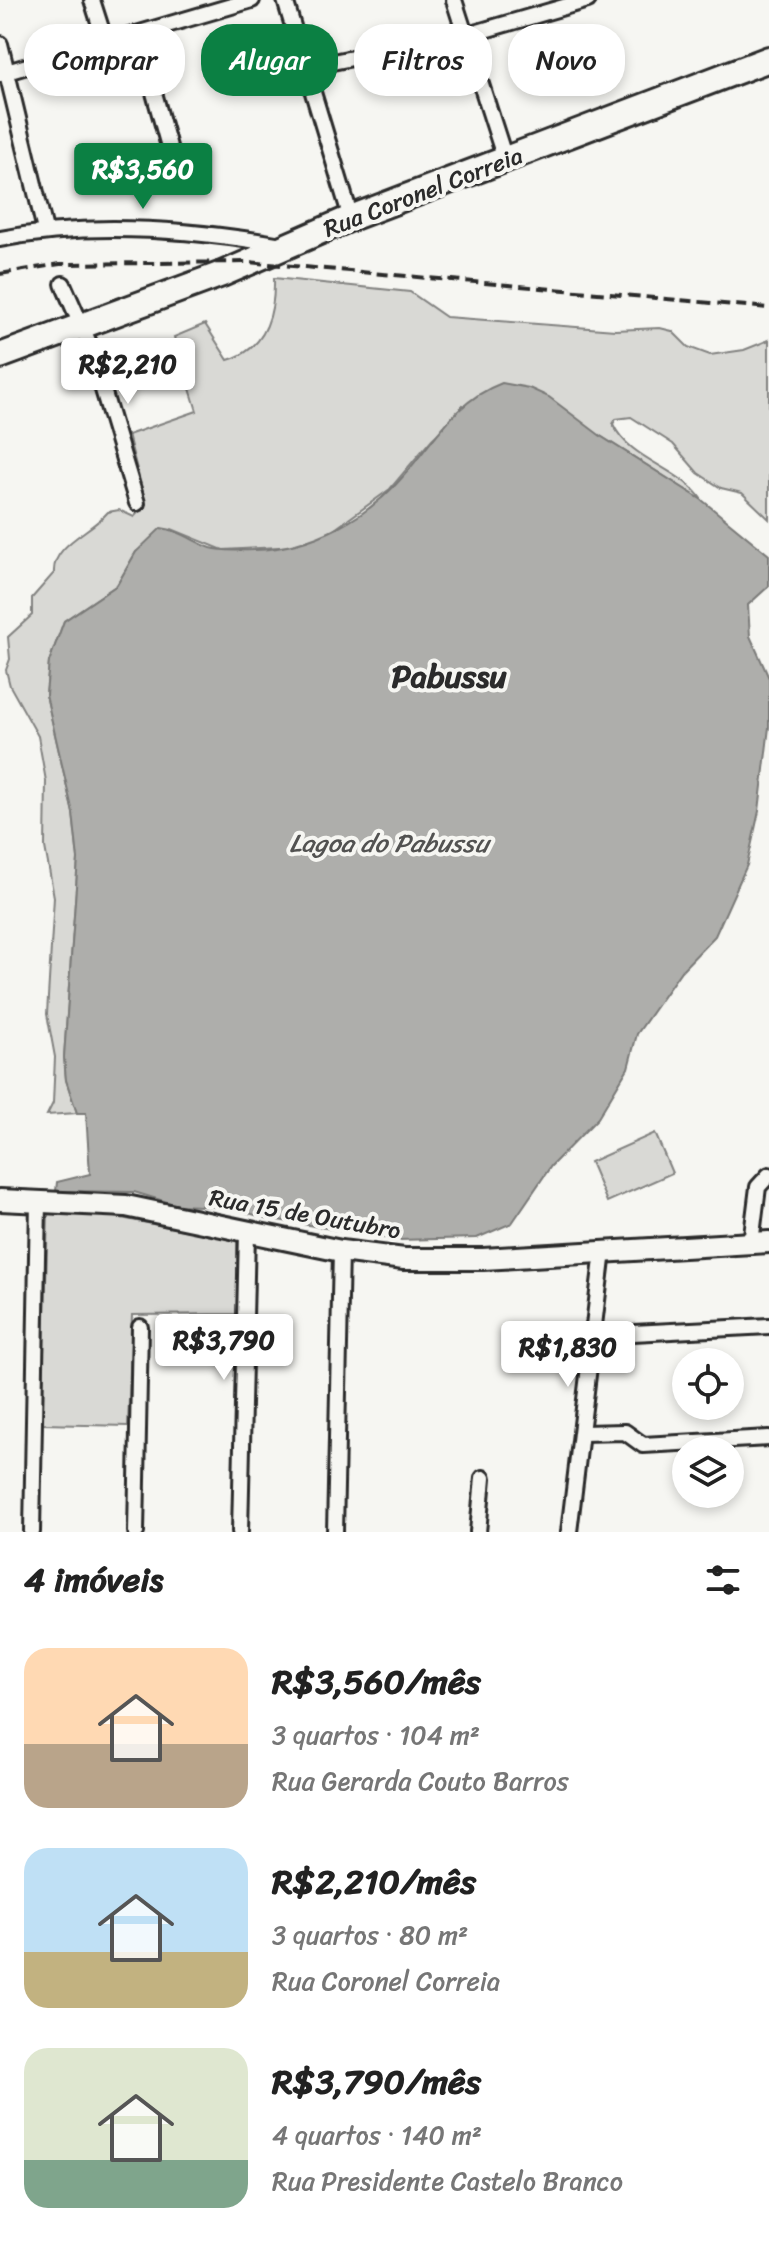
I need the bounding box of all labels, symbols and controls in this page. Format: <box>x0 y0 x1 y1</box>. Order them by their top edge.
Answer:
chip: Comprar <box>24 24 185 96</box>
chip: Alugar <box>201 24 338 96</box>
chip: Filtros <box>354 24 492 96</box>
chip: Novo <box>508 24 625 96</box>
street label: Rua Coronel Correia <box>317 135 529 249</box>
pin: R$3,560 <box>69 143 217 211</box>
text: R$3,560 <box>92 146 194 192</box>
pin: R$2,210 <box>54 338 202 406</box>
text: R$2,210 <box>79 341 177 387</box>
district label: Pabussu <box>391 648 507 705</box>
water label: Lagoa do Pabussu <box>289 820 492 866</box>
street label: Rua 15 de Outubro <box>206 1177 404 1252</box>
pin: R$3,790 <box>150 1314 298 1382</box>
text: R$3,790 <box>173 1317 275 1363</box>
pin: R$1,830 <box>494 1321 642 1389</box>
text: R$1,830 <box>519 1324 617 1370</box>
map controls <box>672 1348 744 1508</box>
button: locate <box>672 1348 744 1420</box>
button: layers <box>672 1436 744 1508</box>
text: 4 imóveis <box>24 1550 163 1610</box>
icon: filters <box>701 1558 745 1602</box>
text: R$3,560/mês <box>272 1652 481 1712</box>
icon: home <box>88 1680 184 1776</box>
text: 3 quartos · 104 m² <box>272 1712 480 1758</box>
text: Rua Gerarda Couto Barros <box>272 1758 569 1804</box>
text: R$2,210/mês <box>272 1852 476 1912</box>
icon: home <box>88 1880 184 1976</box>
text: 3 quartos · 80 m² <box>272 1912 468 1958</box>
text: Rua Coronel Correia <box>272 1958 500 2004</box>
text: R$3,790/mês <box>272 2052 481 2112</box>
icon: home <box>88 2080 184 2176</box>
text: 4 quartos · 140 m² <box>272 2112 482 2158</box>
text: Rua Presidente Castelo Branco <box>272 2158 623 2204</box>

